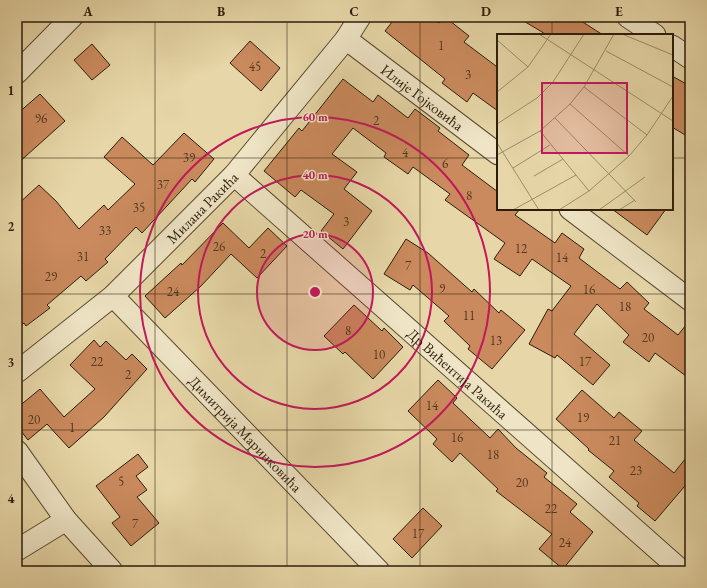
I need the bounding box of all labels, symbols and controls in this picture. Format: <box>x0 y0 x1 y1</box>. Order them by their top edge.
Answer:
text: A <box>82 3 93 20</box>
text: B <box>217 3 225 20</box>
text: C <box>349 3 359 20</box>
text: D <box>481 3 491 20</box>
text: E <box>615 3 623 20</box>
inset map <box>497 34 673 210</box>
house number: 1 <box>438 37 444 54</box>
house number: 45 <box>249 58 261 75</box>
street label: Илије Гојковића <box>377 59 468 134</box>
house number: 3 <box>465 66 471 83</box>
text: 1 <box>8 82 15 99</box>
text: 60 m <box>302 109 328 125</box>
house number: 96 <box>35 110 47 127</box>
house number: 2 <box>373 112 380 129</box>
house number: 4 <box>402 144 409 161</box>
house number: 39 <box>183 149 196 166</box>
house number: 6 <box>442 155 448 172</box>
street label: Милана Ракића <box>162 167 242 247</box>
text: 40 m <box>302 167 328 183</box>
house number: 37 <box>157 176 170 193</box>
house number: 8 <box>466 187 472 204</box>
house number: 35 <box>133 199 145 216</box>
house number: 3 <box>343 213 349 230</box>
text: 2 <box>8 218 15 235</box>
house number: 33 <box>99 222 111 239</box>
text: 20 m <box>302 226 328 242</box>
house number: 26 <box>213 238 225 255</box>
house number: 12 <box>515 240 528 257</box>
house number: 2 <box>260 245 267 262</box>
house number: 31 <box>77 248 89 265</box>
house number: 14 <box>556 249 569 266</box>
house number: 7 <box>405 257 412 274</box>
house number: 29 <box>45 268 58 285</box>
house number: 9 <box>439 280 446 297</box>
house number: 16 <box>583 281 595 298</box>
house number: 24 <box>167 283 180 300</box>
centre of rings <box>308 285 322 299</box>
house number: 18 <box>619 298 631 315</box>
house number: 11 <box>463 307 475 324</box>
house number: 8 <box>345 322 351 339</box>
street label: Др Вићентија Ракића <box>404 323 512 423</box>
house number: 20 <box>642 329 654 346</box>
house number: 13 <box>490 332 502 349</box>
house number: 10 <box>373 346 385 363</box>
house number: 22 <box>91 353 104 370</box>
house number: 17 <box>579 353 592 370</box>
text: 3 <box>8 354 15 371</box>
house number: 2 <box>125 366 132 383</box>
street label: Димитрија Маринковића <box>185 371 307 496</box>
house number: 14 <box>426 397 439 414</box>
house number: 19 <box>577 409 590 426</box>
house number: 20 <box>28 411 40 428</box>
house number: 1 <box>69 419 75 436</box>
house number: 16 <box>451 429 463 446</box>
house number: 21 <box>609 432 621 449</box>
house number: 18 <box>487 446 499 463</box>
house number: 23 <box>630 462 642 479</box>
house number: 5 <box>118 473 124 490</box>
house number: 20 <box>516 474 528 491</box>
text: 4 <box>8 490 15 507</box>
house number: 22 <box>545 500 558 517</box>
house number: 7 <box>132 515 139 532</box>
house number: 17 <box>412 525 425 542</box>
house number: 24 <box>559 534 572 551</box>

